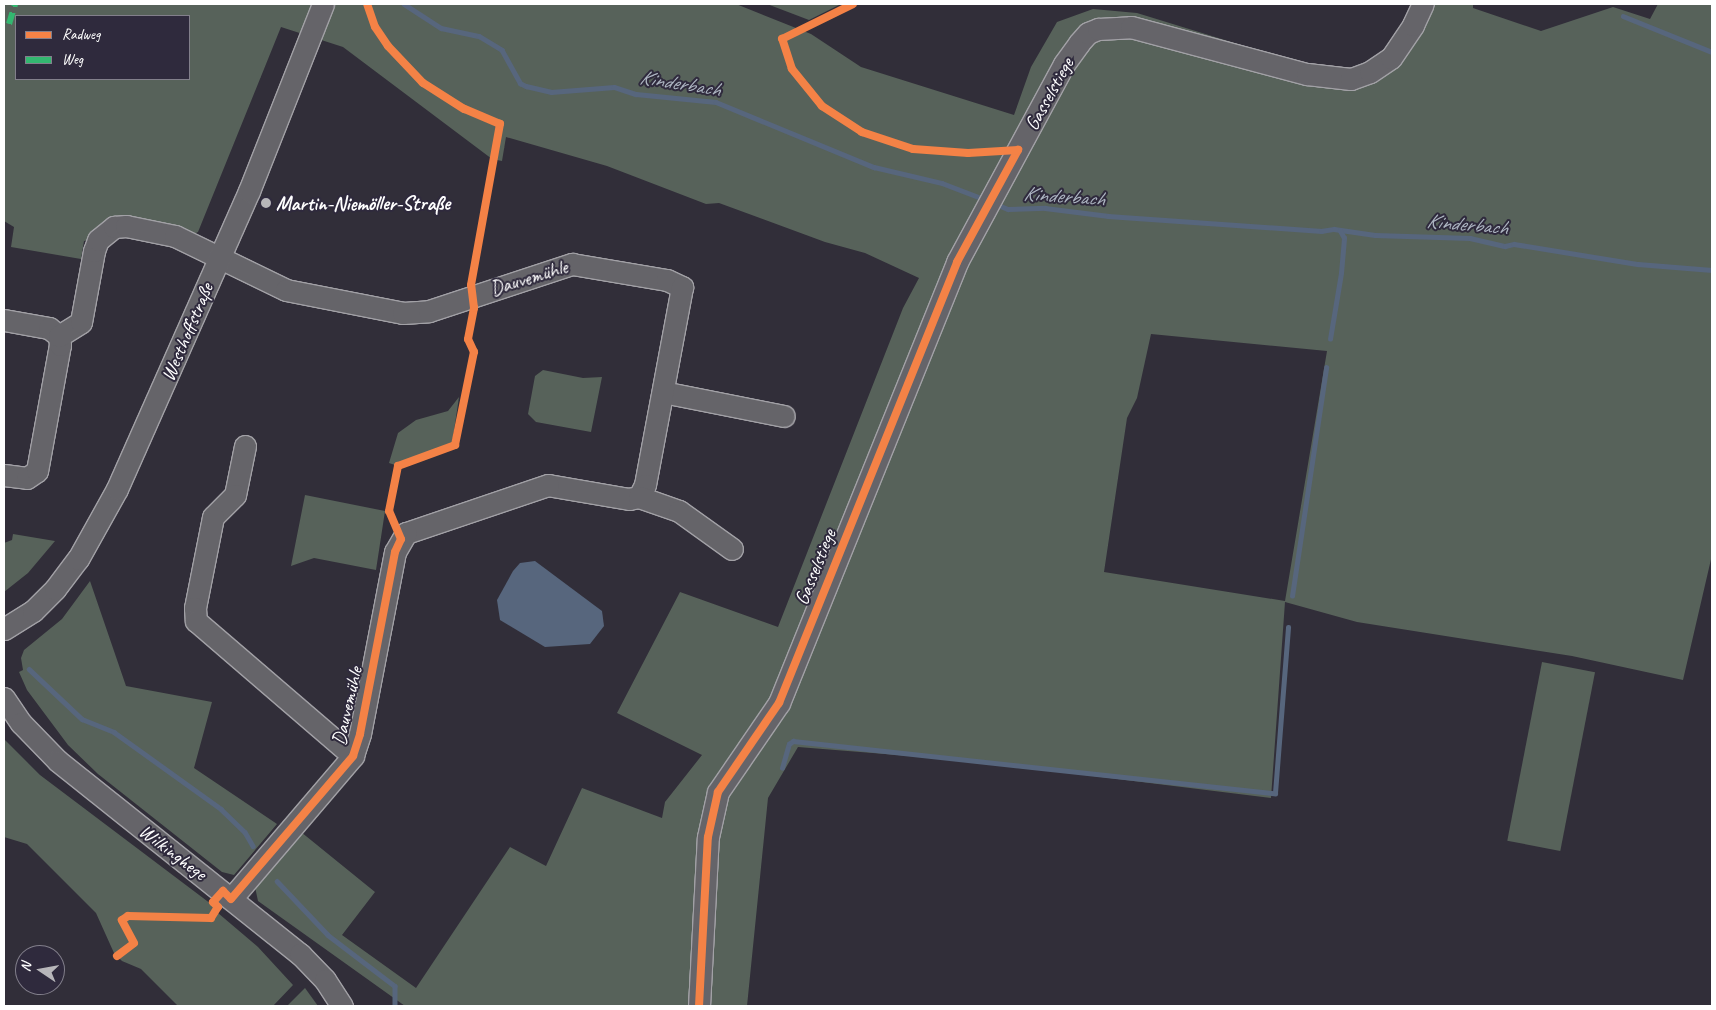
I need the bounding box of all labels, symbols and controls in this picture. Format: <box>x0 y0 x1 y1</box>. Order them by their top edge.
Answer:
legend <box>15 15 190 80</box>
text: Radweg <box>62 25 100 44</box>
text: Weg <box>62 50 83 69</box>
street label: Gasselstiege <box>1019 54 1079 134</box>
water label: Kinderbach <box>638 64 722 102</box>
water label: Kinderbach <box>1023 181 1105 211</box>
place label: Martin-Niemöller-Straße <box>276 191 450 215</box>
marker: Martin-Niemöller-Straße <box>260 197 272 209</box>
water label: Kinderbach <box>1425 208 1509 240</box>
street label: Dauvemühle <box>487 255 571 301</box>
street label: Westhoffstraße <box>156 279 218 385</box>
street label: Gasselstiege <box>789 526 841 608</box>
street label: Dauvemühle <box>326 665 368 747</box>
street label: Wilkinghege <box>134 819 212 885</box>
north arrow <box>15 945 65 995</box>
text: N <box>17 961 35 973</box>

